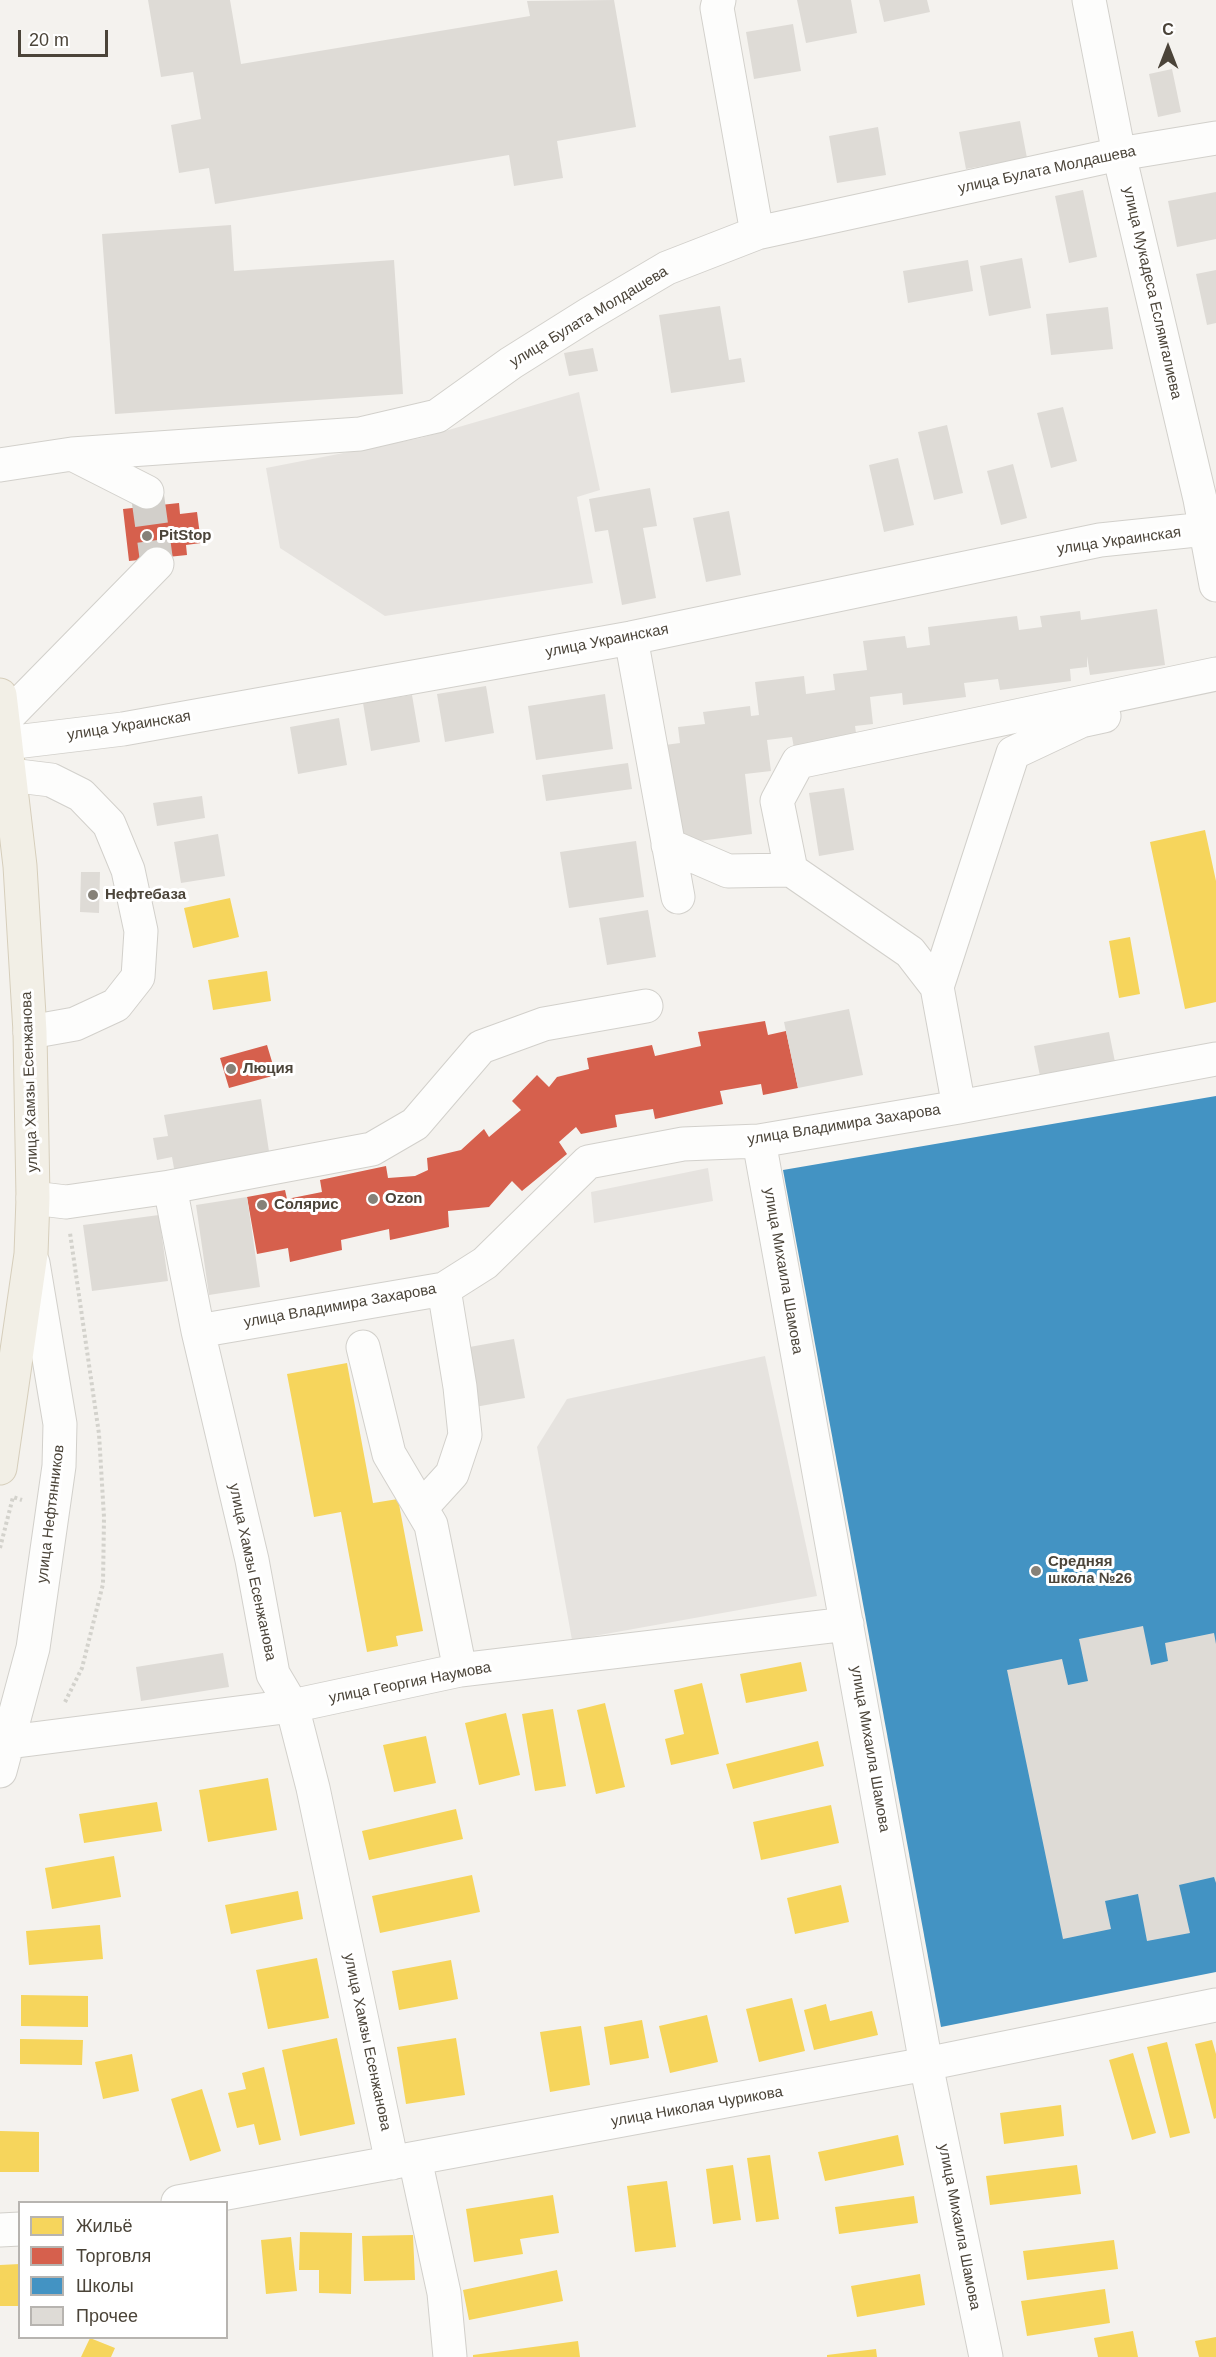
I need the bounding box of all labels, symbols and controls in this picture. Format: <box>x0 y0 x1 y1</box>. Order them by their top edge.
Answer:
scale bar <box>21 18 111 56</box>
north arrow <box>1138 18 1198 78</box>
text: С <box>1162 21 1174 38</box>
text: 20 m <box>29 30 69 50</box>
street label: улица Булата Молдашева <box>957 142 1137 198</box>
street label: улица Мукадеса Еслямгалиева <box>1119 185 1185 401</box>
street label: улица Булата Молдашева <box>507 263 671 371</box>
street label: улица Украинская <box>1056 523 1182 559</box>
place label: PitStop <box>159 527 211 545</box>
marker: PitStop <box>140 529 154 543</box>
street label: улица Украинская <box>544 620 670 662</box>
street label: улица Украинская <box>66 707 192 745</box>
place label: Нефтебаза <box>105 886 186 904</box>
marker: Нефтебаза <box>86 888 100 902</box>
street label: улица Хамзы Есенжанова <box>18 991 42 1173</box>
place label: Люция <box>243 1060 294 1078</box>
marker: Люция <box>224 1062 238 1076</box>
street label: улица Владимира Захарова <box>746 1101 942 1149</box>
street label: улица Михаила Шамова <box>760 1186 806 1356</box>
place label: Ozon <box>385 1190 422 1208</box>
marker: Ozon <box>366 1192 380 1206</box>
place label: Солярис <box>274 1196 339 1214</box>
marker: Солярис <box>255 1198 269 1212</box>
street label: улица Владимира Захарова <box>242 1280 438 1332</box>
street label: улица Нефтянников <box>34 1444 68 1584</box>
street label: улица Хамзы Есенжанова <box>224 1482 280 1662</box>
place label: Средняя школа №26 <box>1048 1553 1132 1588</box>
marker: Средняя школа №26 <box>1029 1564 1043 1578</box>
street label: улица Георгия Наумова <box>327 1658 493 1708</box>
street label: улица Михаила Шамова <box>847 1664 893 1834</box>
street label: улица Хамзы Есенжанова <box>339 1952 395 2132</box>
street label: улица Николая Чурикова <box>610 2083 784 2131</box>
street label: улица Михаила Шамова <box>934 2143 984 2311</box>
legend <box>18 2201 228 2339</box>
text: Жильё <box>76 2216 133 2236</box>
text: Торговля <box>76 2246 151 2266</box>
text: Школы <box>76 2276 134 2296</box>
text: Прочее <box>76 2306 138 2326</box>

